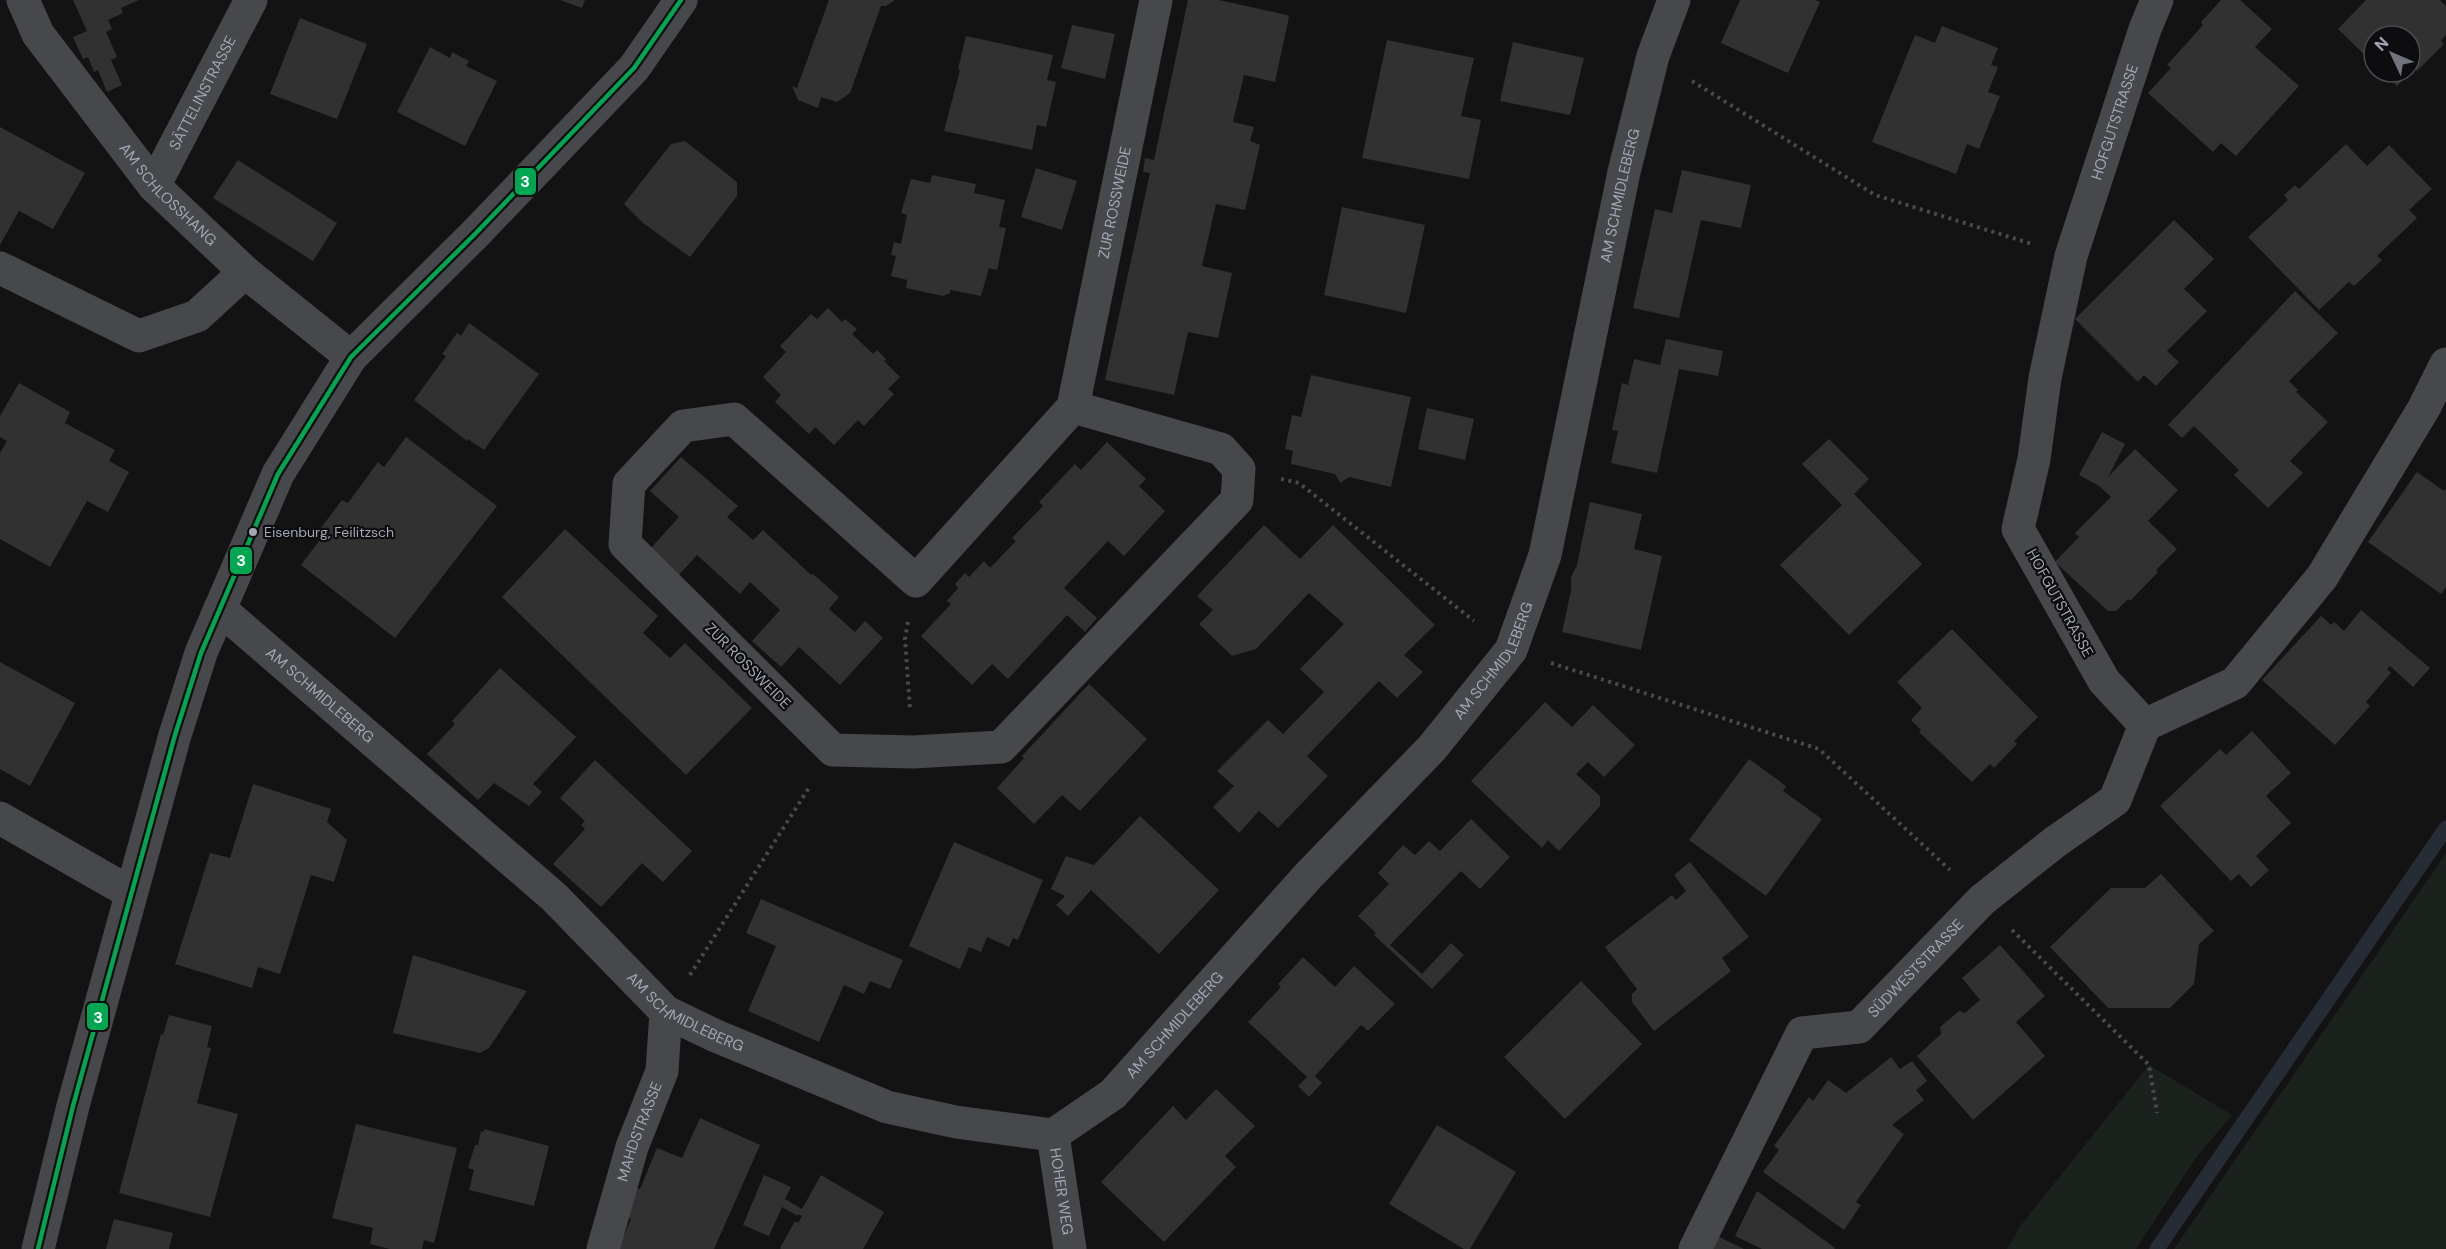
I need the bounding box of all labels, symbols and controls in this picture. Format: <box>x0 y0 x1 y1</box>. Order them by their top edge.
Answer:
north arrow <box>2362 24 2422 84</box>
street label: SÄTTELINSTRASSE <box>164 32 241 154</box>
text: N <box>2370 32 2393 55</box>
street label: HOFGUTSTRASSE <box>2086 61 2143 183</box>
street label: AM SCHMIDLEBERG <box>1596 126 1645 264</box>
street label: AM SCHLOSSHANG <box>115 139 221 250</box>
street label: ZUR ROSSWEIDE <box>1094 145 1136 260</box>
line badge: 3 <box>514 167 537 196</box>
text: 3 <box>520 171 530 192</box>
place label: Eisenburg, Feilitzsch <box>264 523 394 541</box>
marker: Eisenburg, Feilitzsch <box>247 526 259 538</box>
street label: HOFGUTSTRASSE <box>2022 545 2098 661</box>
line badge: 3 <box>229 546 253 575</box>
text: 3 <box>236 550 246 571</box>
street label: AM SCHMIDLEBERG <box>1449 599 1537 724</box>
street label: ZUR ROSSWEIDE <box>701 619 795 713</box>
street label: AM SCHMIDLEBERG <box>262 643 378 747</box>
street label: SÜDWESTSTRASSE <box>1863 915 1968 1022</box>
street label: AM SCHMIDLEBERG <box>1122 967 1228 1083</box>
street label: AM SCHMIDLEBERG <box>623 968 747 1057</box>
line badge: 3 <box>86 1002 109 1031</box>
text: 3 <box>93 1007 103 1028</box>
street label: MAHDSTRASSE <box>613 1079 667 1184</box>
street label: HOHER WEG <box>1045 1146 1078 1236</box>

